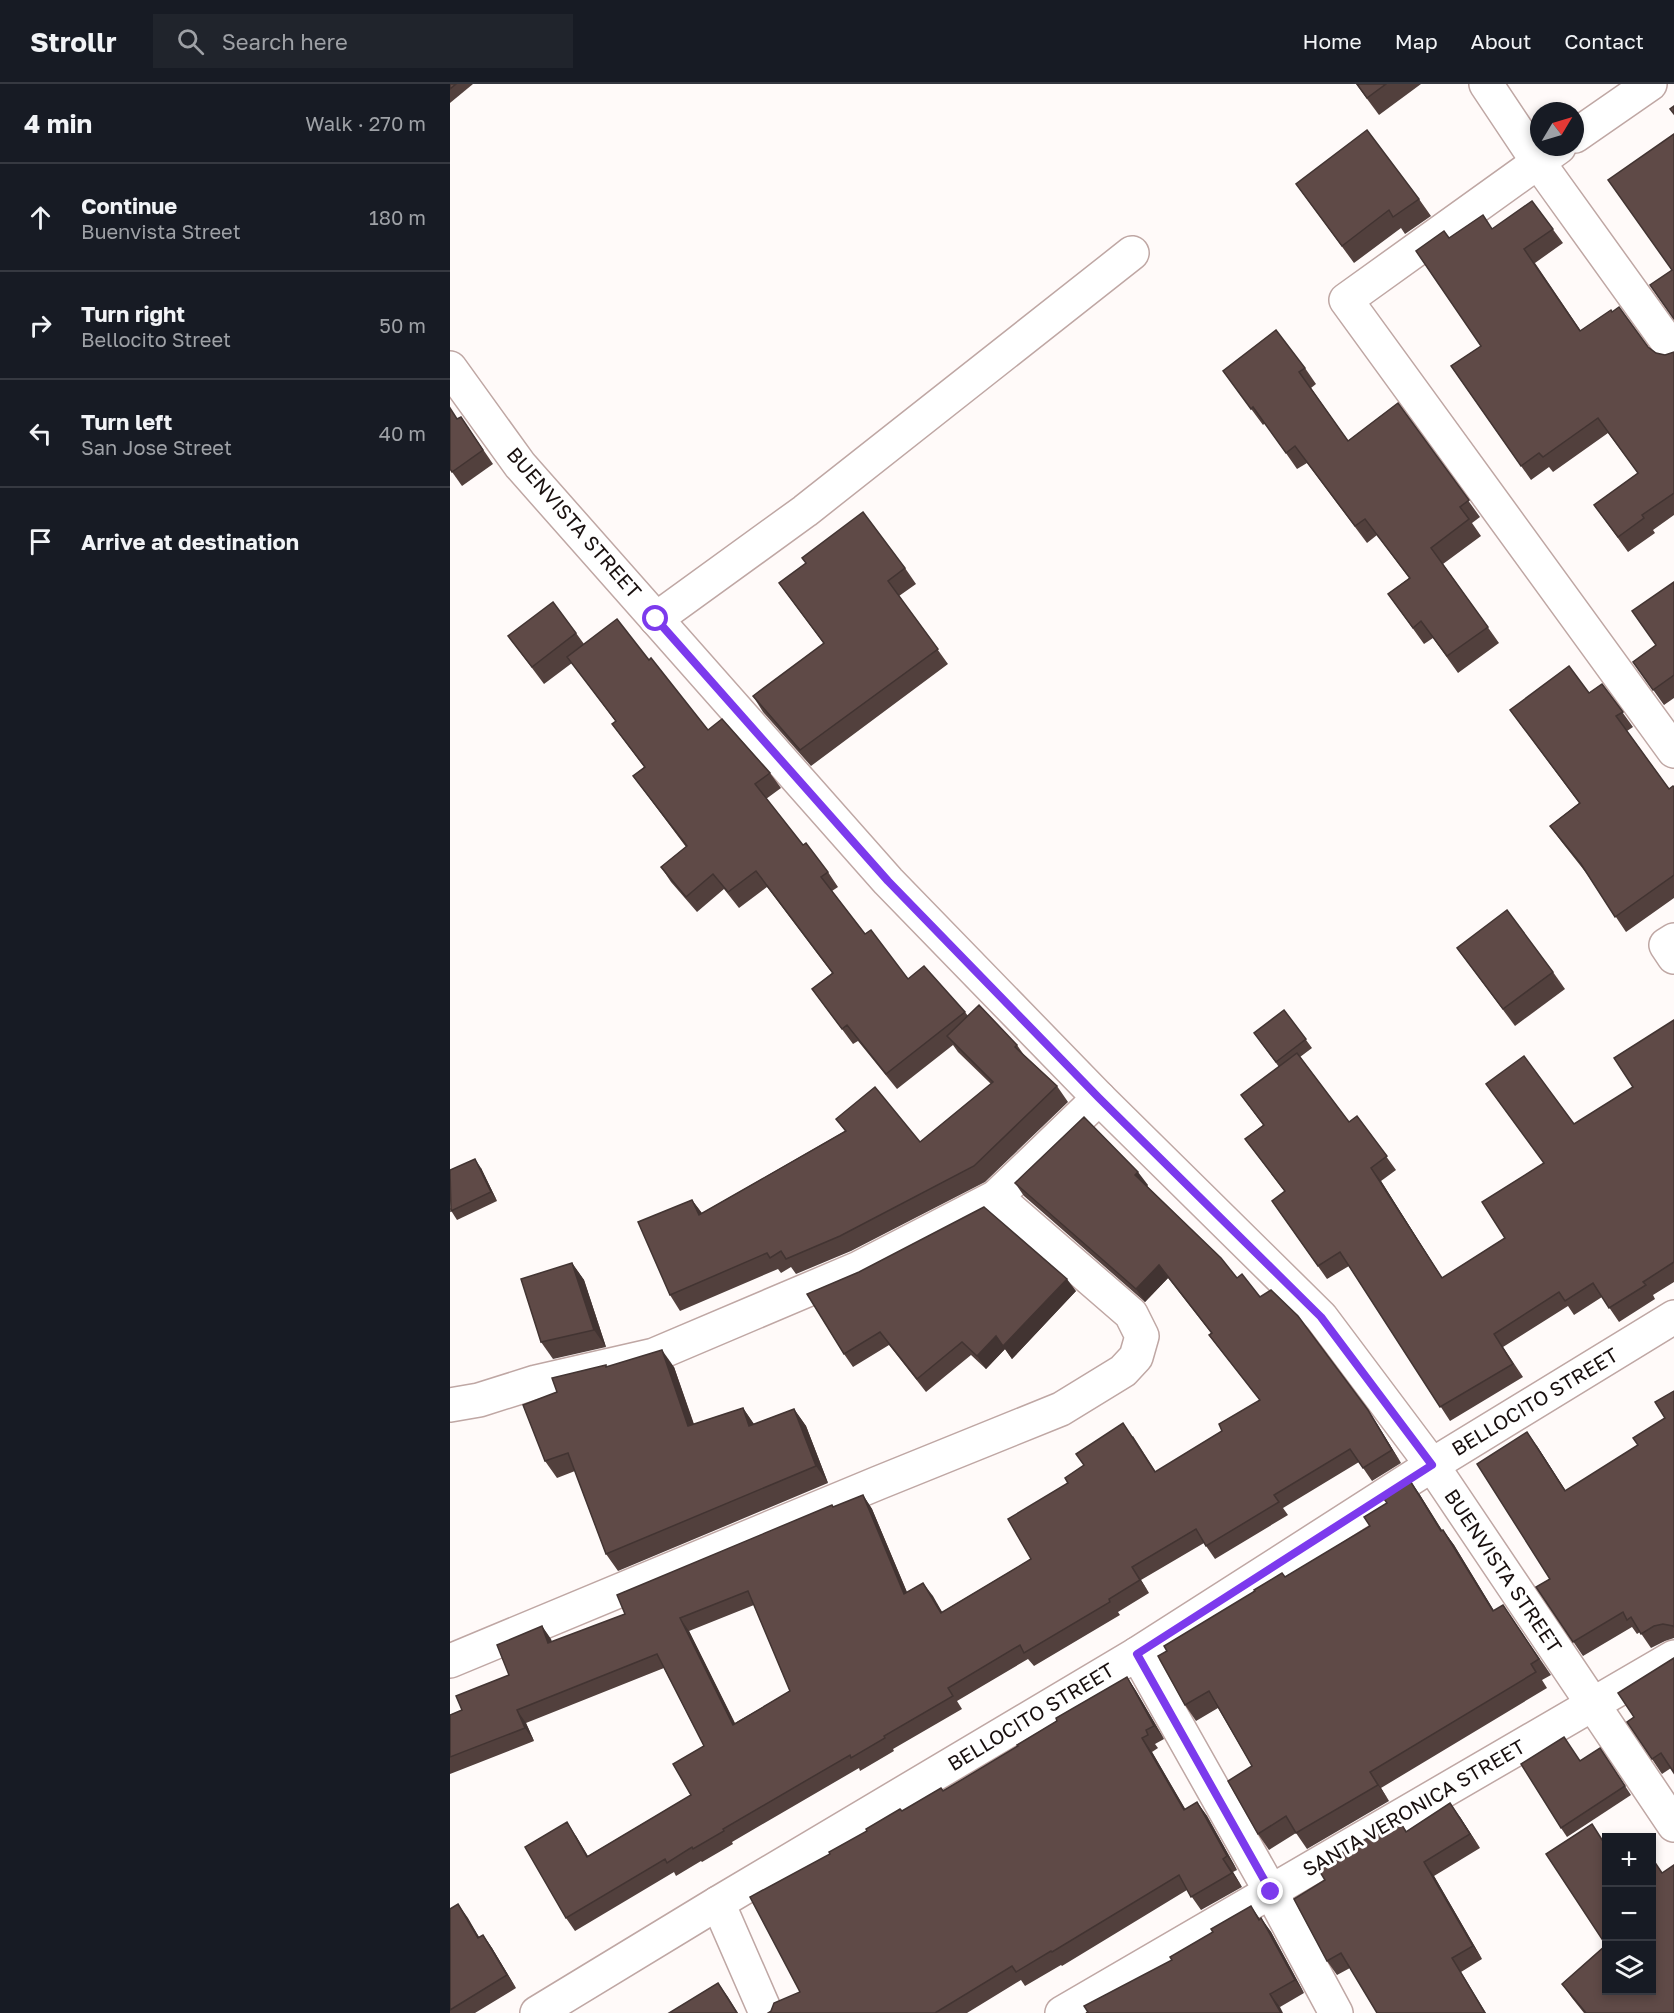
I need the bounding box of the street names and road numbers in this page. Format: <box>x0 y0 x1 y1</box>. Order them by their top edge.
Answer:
street label: BUENVISTA STREET <box>503 442 647 603</box>
street label: BELLOCITO STREET <box>1447 1342 1622 1460</box>
street label: BUENVISTA STREET <box>1440 1484 1568 1657</box>
street label: BELLOCITO STREET <box>943 1657 1118 1775</box>
street label: SANTA VERONICA STREET <box>1298 1733 1529 1881</box>

